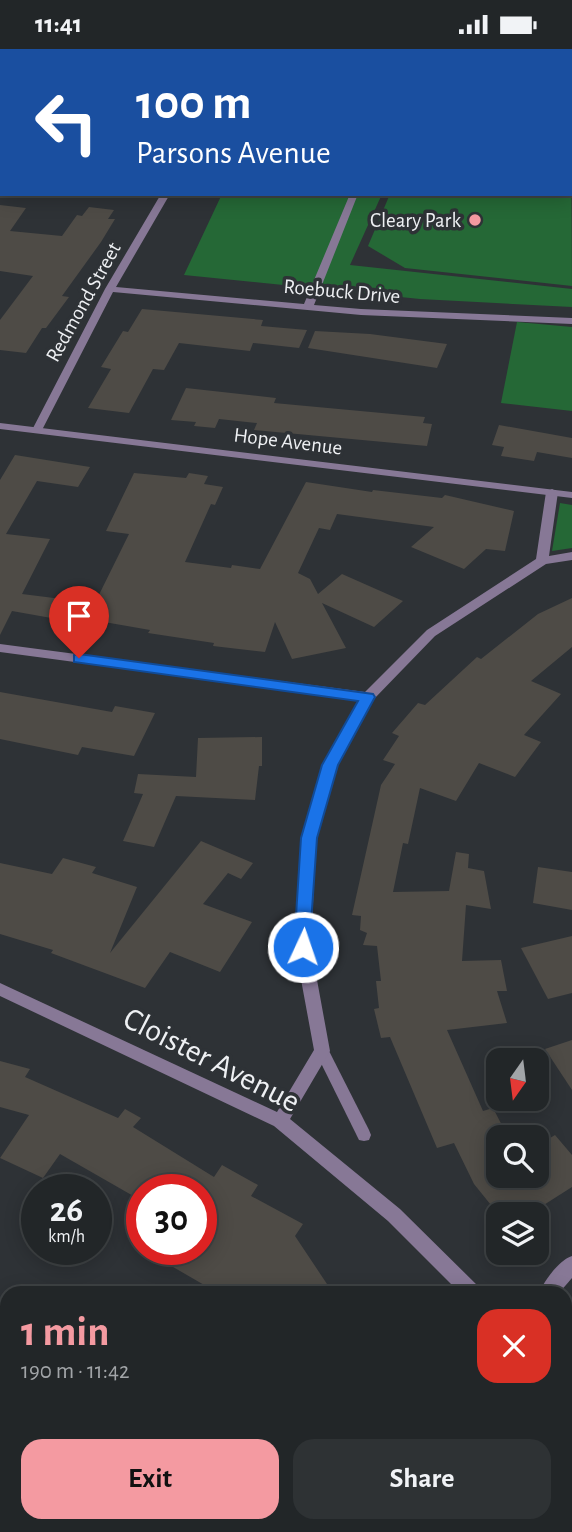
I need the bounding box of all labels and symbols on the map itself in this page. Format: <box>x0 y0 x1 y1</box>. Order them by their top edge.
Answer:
place label: Cleary Park <box>370 210 461 231</box>
marker: Cleary Park <box>467 212 483 228</box>
street label: Redmond Street <box>42 239 125 365</box>
street label: Roebuck Drive <box>283 276 401 307</box>
street label: Hope Avenue <box>232 424 343 459</box>
pin <box>49 586 109 658</box>
position arrow <box>266 910 340 984</box>
street label: Cloister Avenue <box>118 1002 305 1118</box>
north arrow <box>486 1048 550 1111</box>
speed limit sign: 30 <box>126 1174 217 1265</box>

